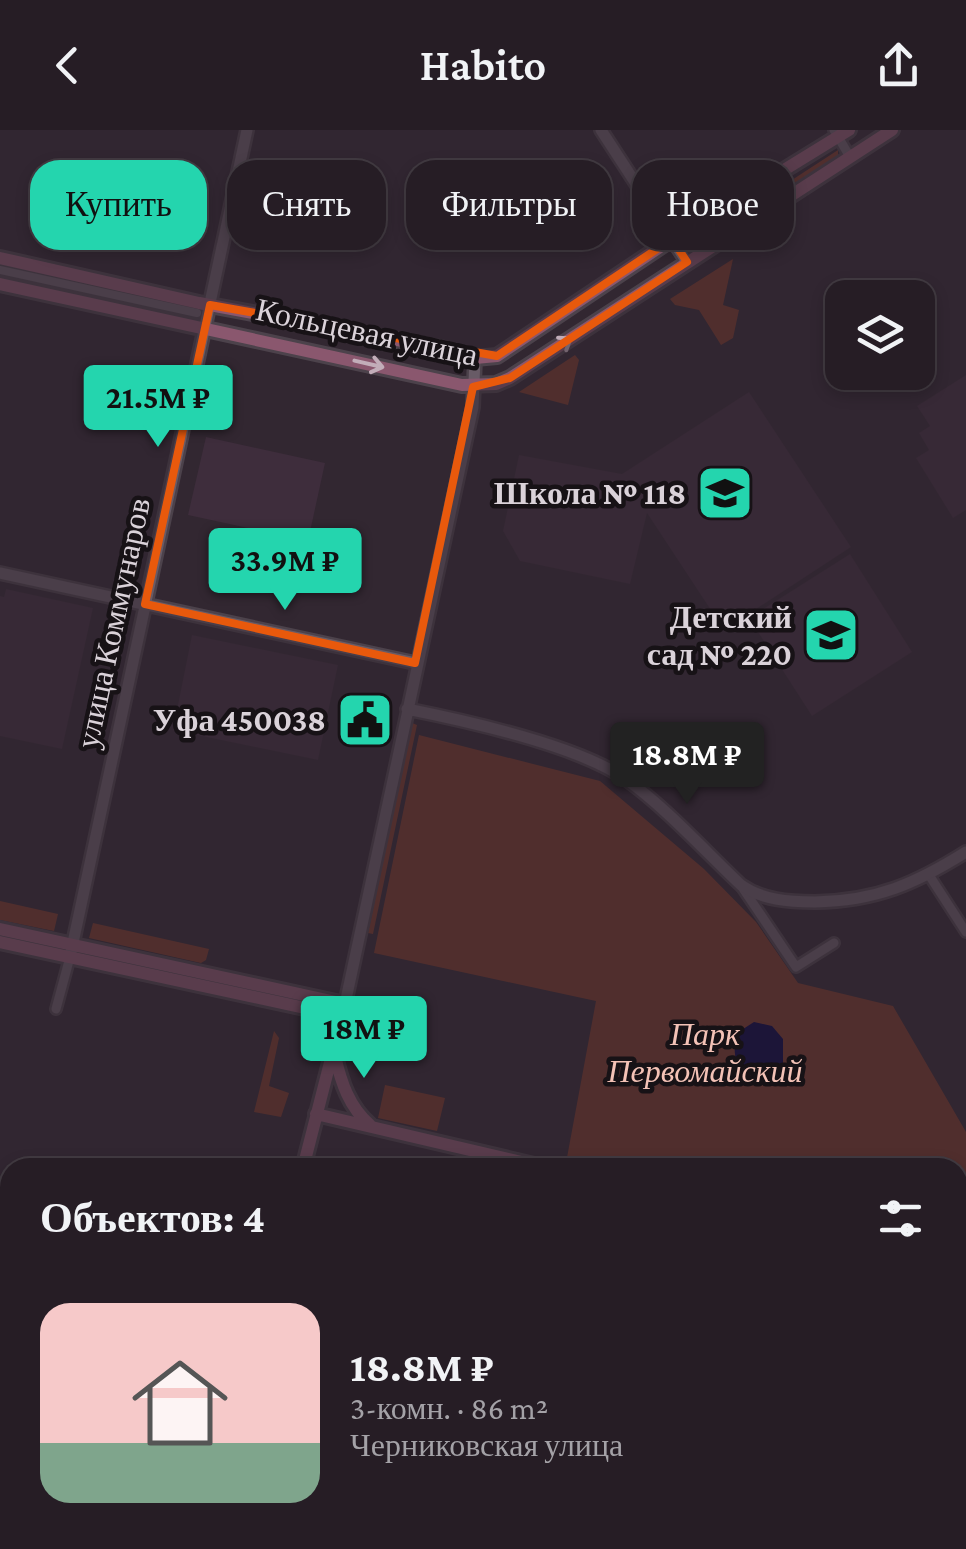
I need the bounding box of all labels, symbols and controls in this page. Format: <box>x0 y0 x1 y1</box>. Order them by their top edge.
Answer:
icon: back <box>40 38 95 93</box>
icon: share <box>871 38 926 93</box>
text: Habito <box>420 40 546 90</box>
chip: Купить <box>30 160 207 250</box>
chip: Снять <box>227 160 386 250</box>
chip: Фильтры <box>406 160 612 250</box>
chip: Новое <box>632 160 794 250</box>
map controls <box>825 280 935 390</box>
button: layers <box>825 280 935 390</box>
street label: Кольцевая улица <box>253 291 481 373</box>
one-way arrow <box>545 335 573 356</box>
one-way arrow <box>352 356 384 374</box>
pin: 21.5M ₽ <box>66 365 250 450</box>
text: 21.5M ₽ <box>106 379 210 415</box>
school or university icon: Школа № 118 <box>695 463 755 523</box>
place label: Школа № 118 <box>494 475 686 511</box>
street label: улица Коммунаров <box>69 494 157 752</box>
pin: 33.9M ₽ <box>193 528 377 613</box>
text: 33.9M ₽ <box>231 542 339 578</box>
place label: Детский сад № 220 <box>647 599 792 672</box>
school or university icon: Детский сад № 220 <box>801 605 861 665</box>
public building icon: Уфа 450038 <box>335 690 395 750</box>
place label: Уфа 450038 <box>153 702 326 738</box>
pin: 18.8M ₽ <box>595 722 779 807</box>
text: 18.8M ₽ <box>632 736 742 772</box>
pin: 18M ₽ <box>294 996 434 1081</box>
text: 18M ₽ <box>323 1010 405 1046</box>
park label: Парк Первомайский <box>606 1016 803 1089</box>
icon: filters <box>873 1191 928 1246</box>
text: Объектов: 4 <box>40 1194 265 1241</box>
icon: home <box>120 1343 240 1463</box>
text: 18.8M ₽ <box>350 1343 494 1390</box>
text: 3-комн. · 86 m² <box>350 1390 548 1426</box>
text: Черниковская улица <box>350 1427 623 1463</box>

